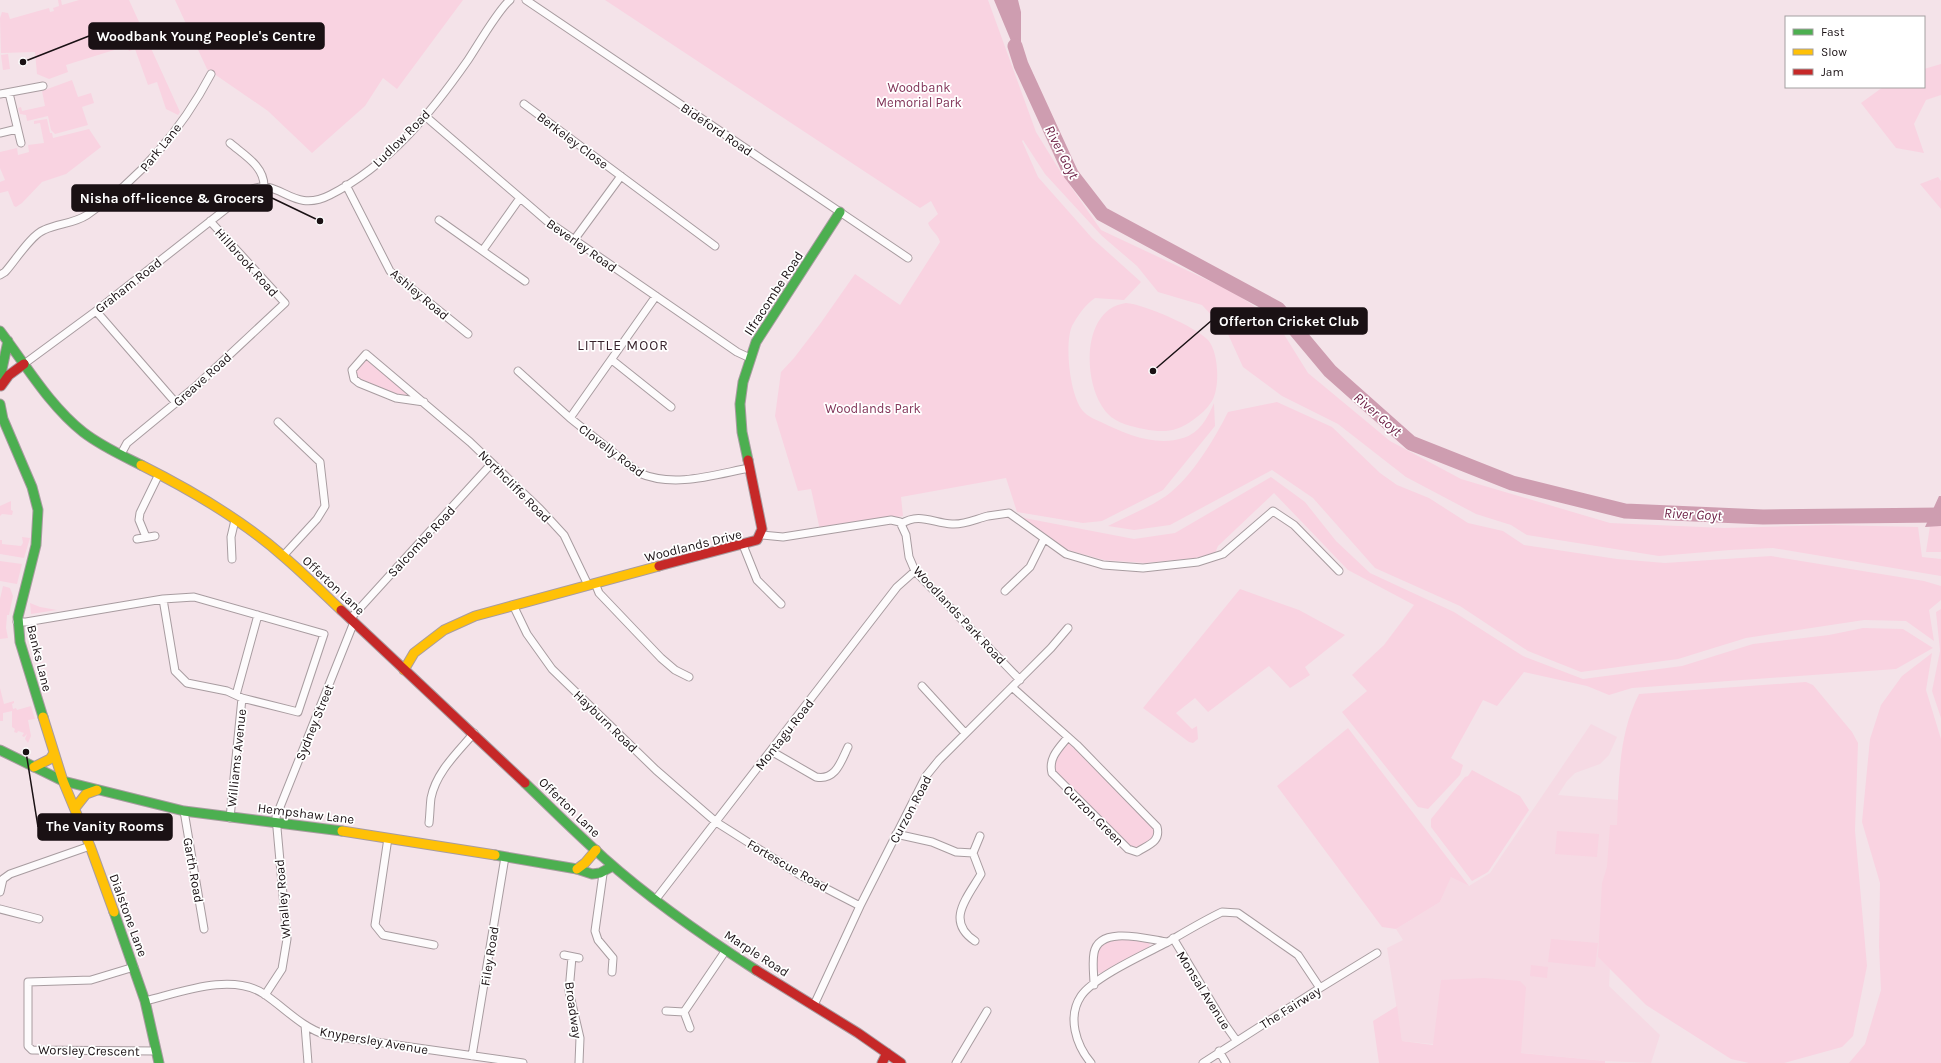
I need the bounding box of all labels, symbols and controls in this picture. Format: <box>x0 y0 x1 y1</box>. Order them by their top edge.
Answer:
legend <box>1785 16 1925 88</box>
callout: Woodbank Young People's Centre <box>89 23 324 49</box>
text: Fast <box>1821 25 1845 39</box>
text: Woodbank Young People's Centre <box>96 28 316 45</box>
text: Slow <box>1821 45 1847 59</box>
text: Jam <box>1821 65 1844 79</box>
park label: Woodbank Memorial Park <box>876 80 962 110</box>
street label: Bideford Road <box>678 100 755 159</box>
street label: Ludlow Road <box>370 107 433 170</box>
street label: Berkeley Close <box>534 109 611 172</box>
street label: Park Lane <box>137 120 184 174</box>
water label: River Goyt <box>1041 123 1082 182</box>
callout: Nisha off-licence & Grocers <box>72 185 272 211</box>
text: Nisha off-licence & Grocers <box>80 190 264 207</box>
street label: Beverley Road <box>544 216 620 275</box>
street label: Hillbrook Road <box>212 225 281 300</box>
street label: Ilfracombe Road <box>741 249 806 338</box>
street label: Graham Road <box>92 255 165 316</box>
street label: Ashley Road <box>387 266 452 323</box>
callout: Offerton Cricket Club <box>1211 308 1367 334</box>
text: Offerton Cricket Club <box>1219 313 1359 330</box>
district label: LITTLE MOOR <box>577 337 669 354</box>
street label: Greave Road <box>170 349 235 409</box>
water label: River Goyt <box>1350 389 1405 440</box>
park label: Woodlands Park <box>825 401 921 416</box>
street label: Clovelly Road <box>576 421 647 480</box>
street label: Northcliffe Road <box>475 447 554 526</box>
street label: Salcombe Road <box>384 503 458 580</box>
water label: River Goyt <box>1664 504 1723 525</box>
street label: Woodlands Drive <box>643 526 744 565</box>
street label: Offerton Lane <box>300 553 368 618</box>
street label: Woodlands Park Road <box>910 563 1009 668</box>
street label: Banks Lane <box>24 623 55 693</box>
street label: Sydney Street <box>292 682 337 763</box>
street label: Hayburn Road <box>571 687 641 756</box>
street label: Montagu Road <box>752 696 817 773</box>
street label: Williams Avenue <box>224 708 249 808</box>
street label: Curzon Road <box>886 773 935 846</box>
street label: Offerton Lane <box>536 774 604 841</box>
street label: Curzon Green <box>1060 782 1127 849</box>
street label: Hempshaw Lane <box>257 800 355 827</box>
callout: The Vanity Rooms <box>38 814 172 840</box>
text: The Vanity Rooms <box>46 818 164 835</box>
street label: Garth Road <box>180 836 207 904</box>
street label: Fortescue Road <box>745 836 831 895</box>
street label: Whalley Road <box>272 859 293 939</box>
street label: Dialstone Lane <box>107 872 151 959</box>
street label: Filey Road <box>477 925 502 987</box>
street label: Marple Road <box>722 927 792 980</box>
street label: Monsal Avenue <box>1174 948 1234 1032</box>
street label: Broadway <box>562 981 585 1040</box>
street label: The Fairway <box>1257 983 1323 1032</box>
street label: Knypersley Avenue <box>319 1024 430 1057</box>
street label: Worsley Crescent <box>38 1042 140 1059</box>

